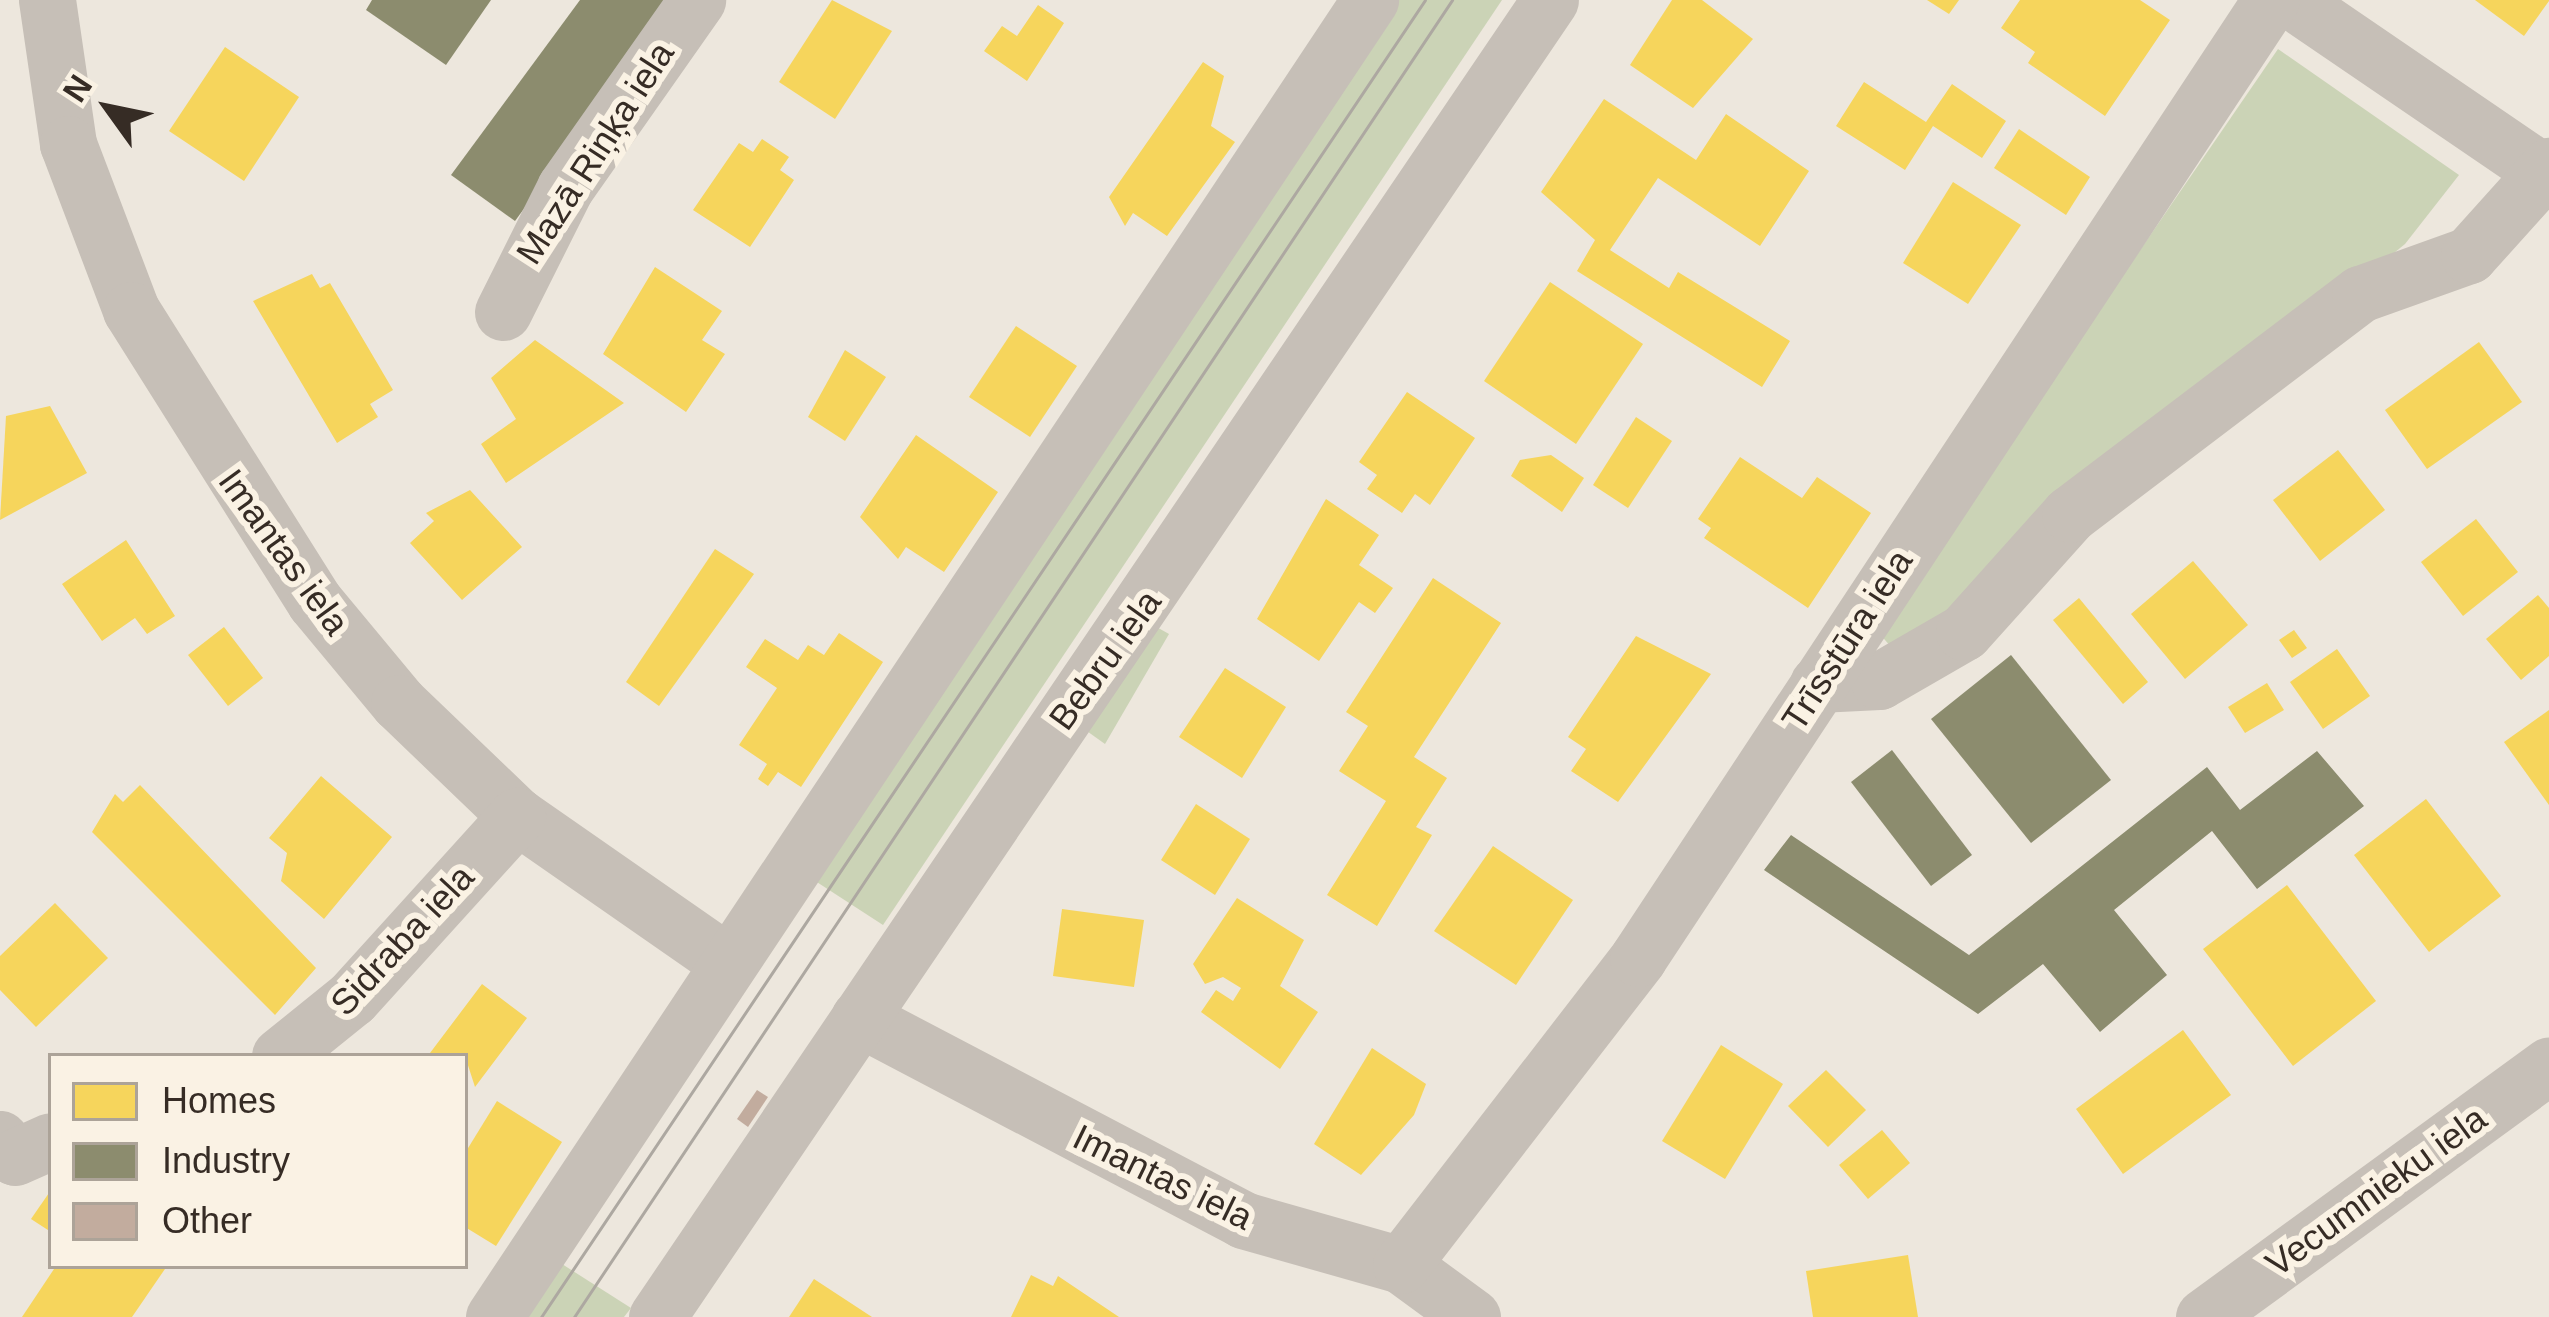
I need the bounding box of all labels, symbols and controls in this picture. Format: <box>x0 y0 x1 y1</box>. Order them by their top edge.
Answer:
street label: Mazā Riņķa iela <box>507 34 683 272</box>
north arrow <box>48 48 168 168</box>
text: N <box>55 68 99 108</box>
street label: Imantas iela <box>209 461 359 643</box>
street label: Trīsstūra iela <box>1773 542 1921 738</box>
street label: Bebru iela <box>1040 582 1170 738</box>
street label: Sidraba iela <box>321 856 483 1024</box>
legend <box>48 1053 468 1269</box>
text: Homes <box>162 1080 276 1121</box>
street label: Vecumnieku iela <box>2257 1096 2495 1286</box>
street label: Imantas iela <box>1066 1115 1260 1239</box>
text: Industry <box>162 1140 290 1181</box>
text: Other <box>162 1200 252 1241</box>

